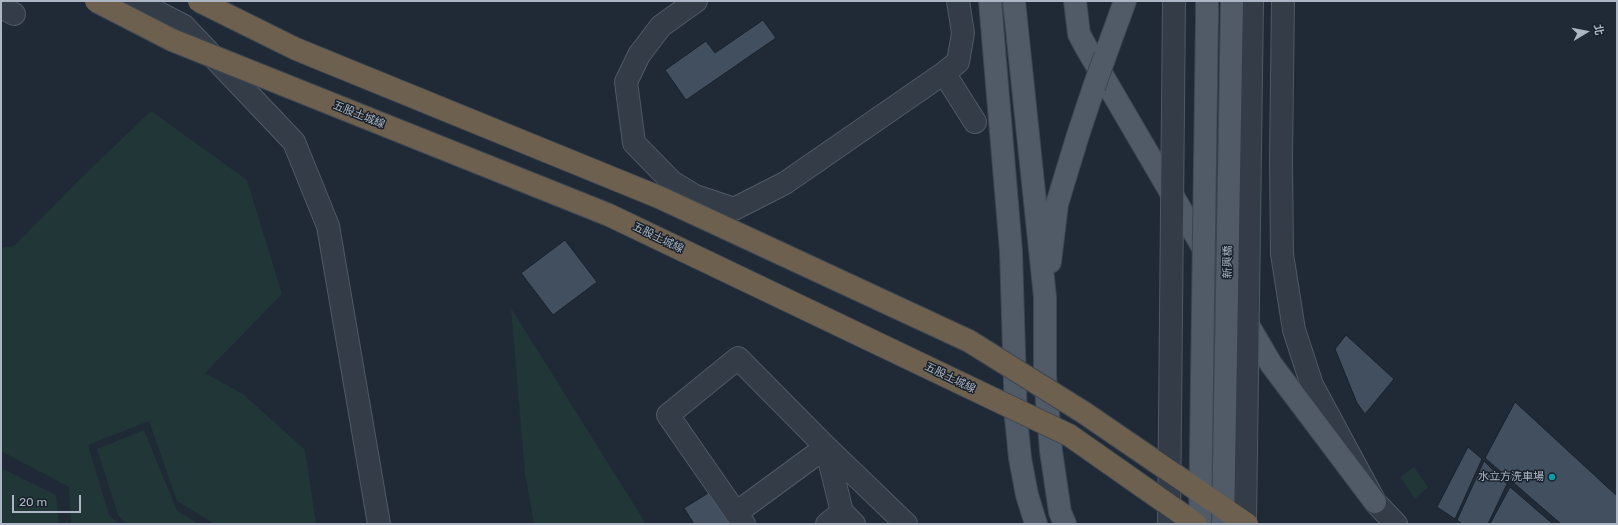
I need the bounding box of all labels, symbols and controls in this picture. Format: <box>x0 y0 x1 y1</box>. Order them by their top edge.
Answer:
north arrow <box>1566 12 1606 52</box>
text: 北 <box>1591 23 1606 36</box>
street label: 五股土城線 <box>331 99 387 131</box>
street label: 五股土城線 <box>630 220 686 256</box>
street label: 新興橋 <box>1221 245 1235 279</box>
street label: 五股土城線 <box>922 360 978 396</box>
place label: 水立方洗車場 <box>1478 470 1544 484</box>
marker: 水立方洗車場 <box>1547 472 1557 482</box>
scale bar <box>14 487 83 513</box>
text: 20 m <box>19 495 47 509</box>

